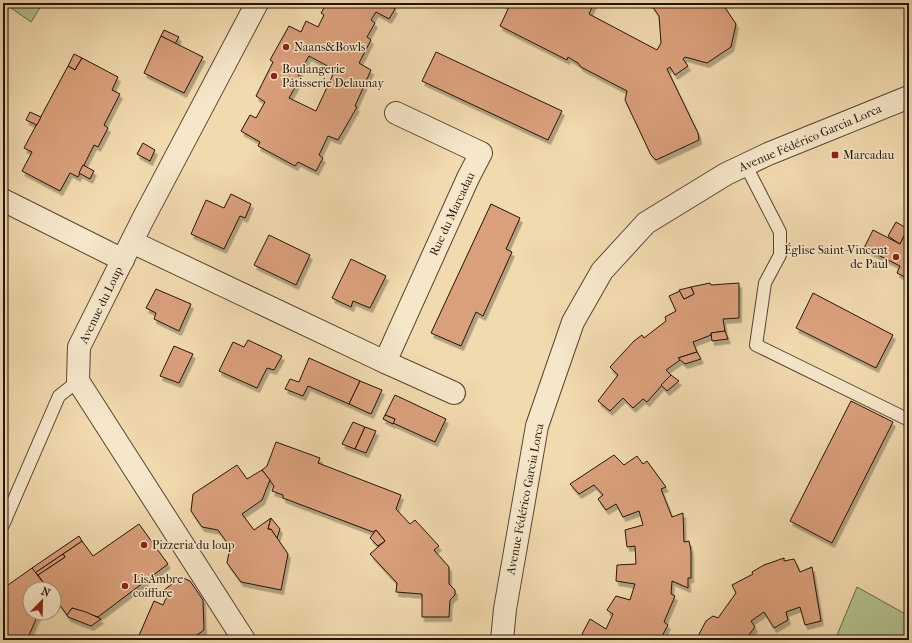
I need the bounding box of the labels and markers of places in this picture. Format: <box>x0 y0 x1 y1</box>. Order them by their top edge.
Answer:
place label: Naans&Bowls <box>294 40 366 54</box>
marker: Naans&Bowls <box>281 42 291 52</box>
place label: Boulangerie Pâtisserie Delaunay <box>282 62 384 90</box>
marker: Boulangerie Pâtisserie Delaunay <box>269 71 279 81</box>
place label: Marcadau <box>843 148 894 162</box>
marker: Marcadau <box>830 150 840 160</box>
place label: Église Saint-Vincent de Paul <box>784 242 889 271</box>
marker: Église Saint-Vincent de Paul <box>891 252 901 262</box>
place label: Pizzeria du loup <box>152 538 235 552</box>
marker: Pizzeria du loup <box>139 540 149 550</box>
place label: LisAmbre coiffure <box>133 572 183 600</box>
marker: LisAmbre coiffure <box>120 581 130 591</box>

